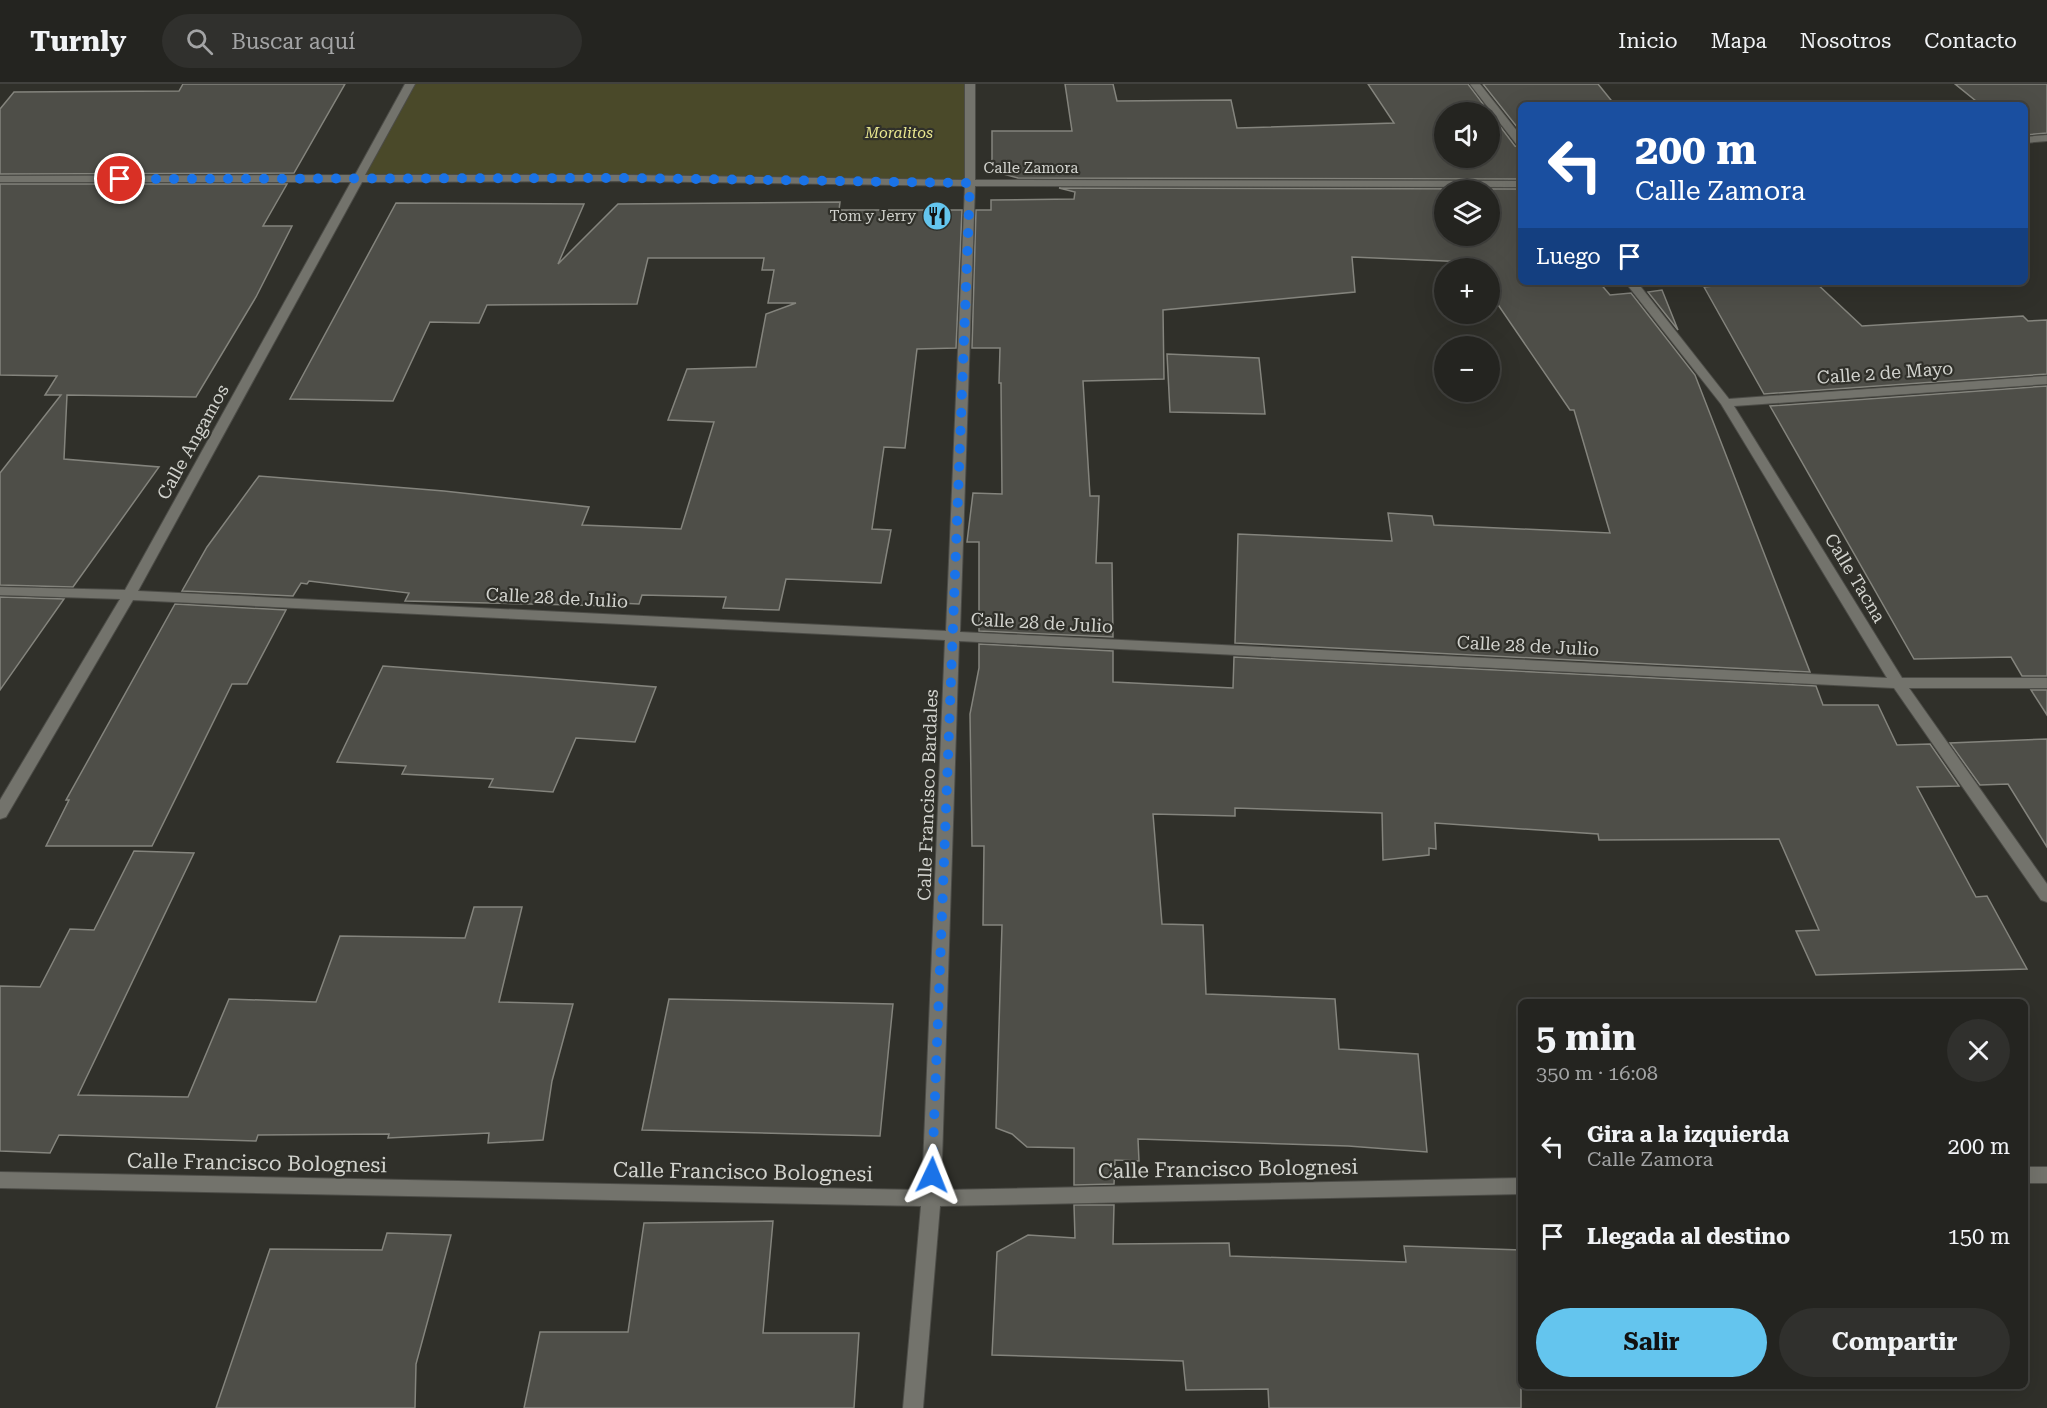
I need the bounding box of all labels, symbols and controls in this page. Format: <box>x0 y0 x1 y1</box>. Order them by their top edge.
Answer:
search box <box>162 14 582 68</box>
text: Turnly <box>30 25 126 58</box>
icon: search <box>183 25 216 58</box>
text: Buscar aquí <box>231 29 355 54</box>
text: Inicio <box>1618 29 1678 53</box>
text: Mapa <box>1711 29 1767 53</box>
text: Nosotros <box>1800 29 1891 53</box>
text: Contacto <box>1924 29 2017 53</box>
map controls <box>1434 102 1500 402</box>
button: sound <box>1434 102 1500 168</box>
park label: Moralitos <box>864 124 933 142</box>
text: 200 m <box>1635 125 1757 174</box>
icon: left <box>1536 126 1614 204</box>
pin <box>94 153 145 204</box>
street label: Calle Zamora <box>984 159 1078 177</box>
icon: arrive <box>103 162 136 195</box>
text: Calle Zamora <box>1635 175 1806 207</box>
button: layers <box>1434 180 1500 246</box>
restaurant icon: Tom y Jerry <box>921 200 953 232</box>
place label: Tom y Jerry <box>830 207 916 225</box>
icon: arrive <box>1613 240 1646 273</box>
text: Luego <box>1536 244 1601 269</box>
button: + <box>1434 258 1500 324</box>
button: − <box>1434 336 1500 402</box>
street label: Calle 2 de Mayo <box>1816 357 1954 388</box>
street label: Calle Angamos <box>152 381 233 503</box>
street label: Calle Tacna <box>1821 529 1890 626</box>
street label: Calle 28 de Julio <box>485 583 629 612</box>
street label: Calle 28 de Julio <box>970 608 1114 637</box>
street label: Calle 28 de Julio <box>1456 631 1600 660</box>
street label: Calle Francisco Bardales <box>913 689 942 901</box>
text: 5 min <box>1536 1017 1636 1059</box>
button: close <box>1947 1019 2010 1082</box>
text: 350 m · 16:08 <box>1536 1061 1658 1085</box>
text: Gira a la izquierda <box>1587 1122 1789 1147</box>
icon: left <box>1536 1130 1569 1163</box>
text: 200 m <box>1947 1134 2010 1159</box>
position arrow <box>900 1143 964 1207</box>
text: Calle Zamora <box>1587 1147 1713 1171</box>
street label: Calle Francisco Bolognesi <box>127 1149 388 1177</box>
street label: Calle Francisco Bolognesi <box>1098 1155 1359 1183</box>
street label: Calle Francisco Bolognesi <box>613 1158 874 1186</box>
icon: arrive <box>1536 1220 1569 1253</box>
text: Llegada al destino <box>1587 1224 1790 1249</box>
text: 150 m <box>1947 1224 2010 1249</box>
button: Salir <box>1536 1308 1767 1377</box>
button: Compartir <box>1779 1308 2010 1377</box>

